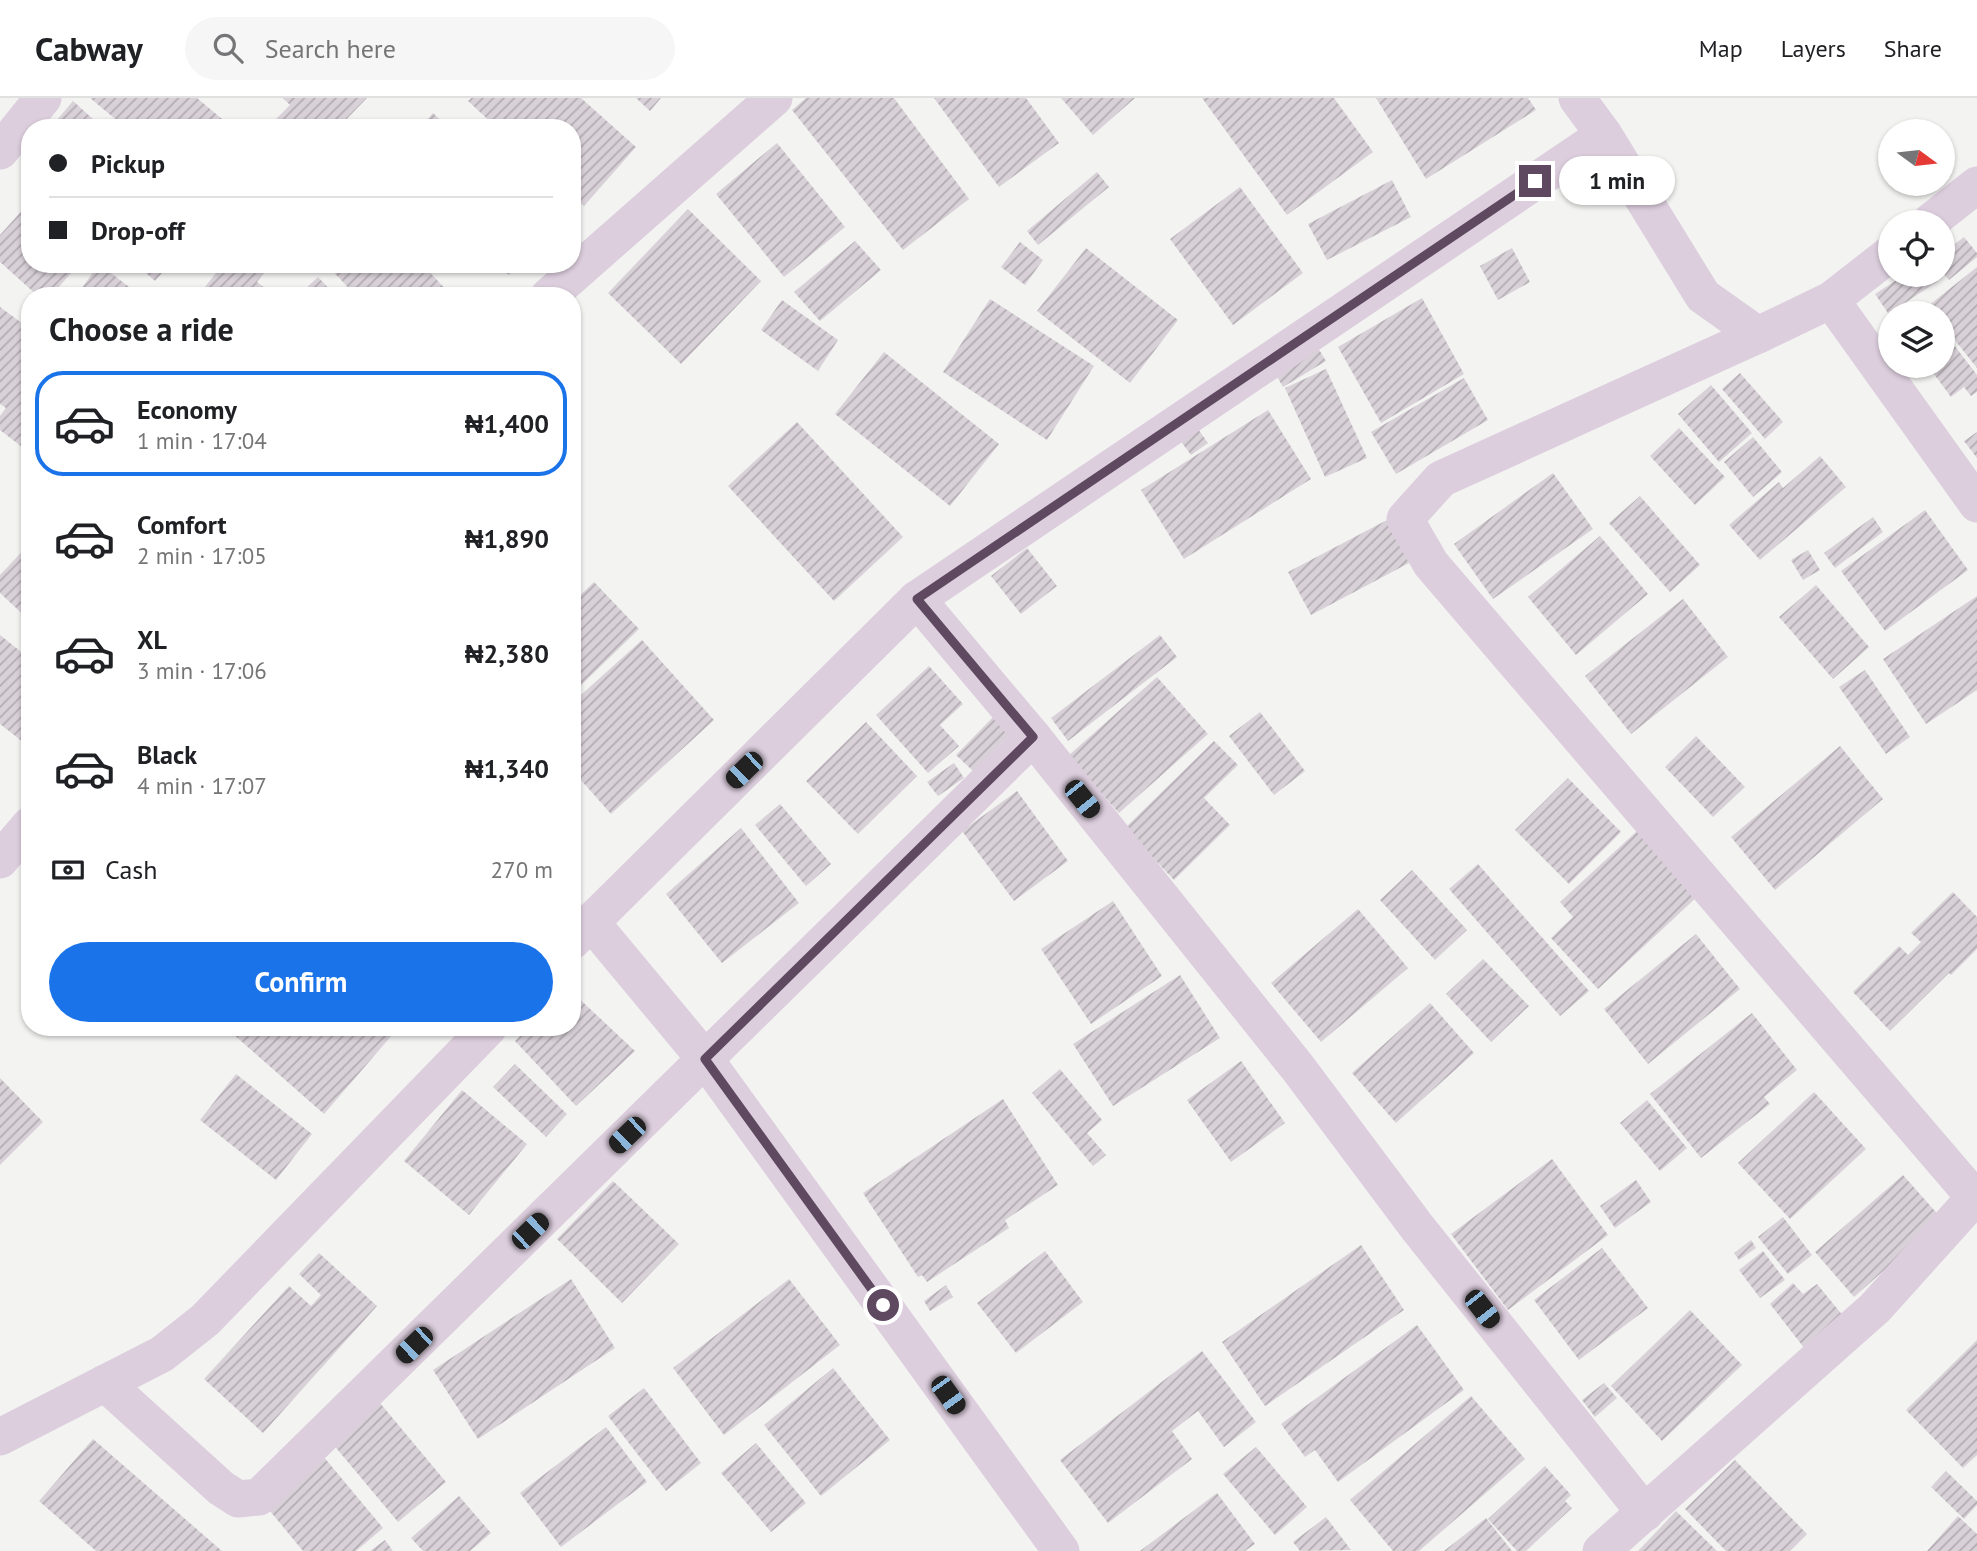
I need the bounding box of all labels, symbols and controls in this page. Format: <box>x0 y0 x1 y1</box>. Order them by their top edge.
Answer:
search box <box>185 17 675 80</box>
text: Cabway <box>35 27 143 70</box>
icon: search <box>209 29 247 67</box>
text: Search here <box>265 32 396 65</box>
text: Map <box>1699 33 1743 64</box>
text: Layers <box>1781 33 1846 64</box>
text: Share <box>1884 33 1942 64</box>
north arrow <box>1878 119 1955 196</box>
map controls <box>1878 119 1955 378</box>
text: Pickup <box>91 147 165 180</box>
callout: 1 min <box>1560 156 1675 206</box>
route end <box>1519 165 1551 197</box>
text: 1 min <box>1589 166 1645 195</box>
button: locate <box>1878 210 1955 287</box>
text: Drop-off <box>91 214 185 247</box>
button: layers <box>1878 301 1955 378</box>
text: Choose a ride <box>49 308 234 350</box>
icon: car <box>53 392 116 455</box>
text: Economy <box>137 393 237 426</box>
text: ₦1,400 <box>465 407 549 440</box>
text: 1 min · 17:04 <box>137 426 267 455</box>
icon: car <box>53 507 116 570</box>
text: Comfort <box>137 508 227 541</box>
text: ₦1,890 <box>465 522 549 555</box>
text: 2 min · 17:05 <box>137 541 267 570</box>
icon: car <box>53 622 116 685</box>
text: XL <box>137 623 167 656</box>
text: ₦2,380 <box>465 637 549 670</box>
text: 3 min · 17:06 <box>137 656 267 685</box>
icon: car <box>53 737 116 800</box>
text: Black <box>137 738 197 771</box>
car <box>722 748 767 792</box>
text: ₦1,340 <box>465 752 549 785</box>
text: 4 min · 17:07 <box>137 771 267 800</box>
car <box>1061 776 1104 822</box>
icon: cash <box>49 851 87 889</box>
text: Cash <box>105 853 157 886</box>
text: 270 m <box>491 855 553 884</box>
button: Confirm <box>49 942 553 1022</box>
car <box>605 1113 650 1157</box>
car <box>508 1209 553 1253</box>
car <box>1461 1286 1504 1332</box>
route start <box>867 1289 899 1321</box>
car <box>392 1323 437 1367</box>
car <box>928 1372 969 1418</box>

